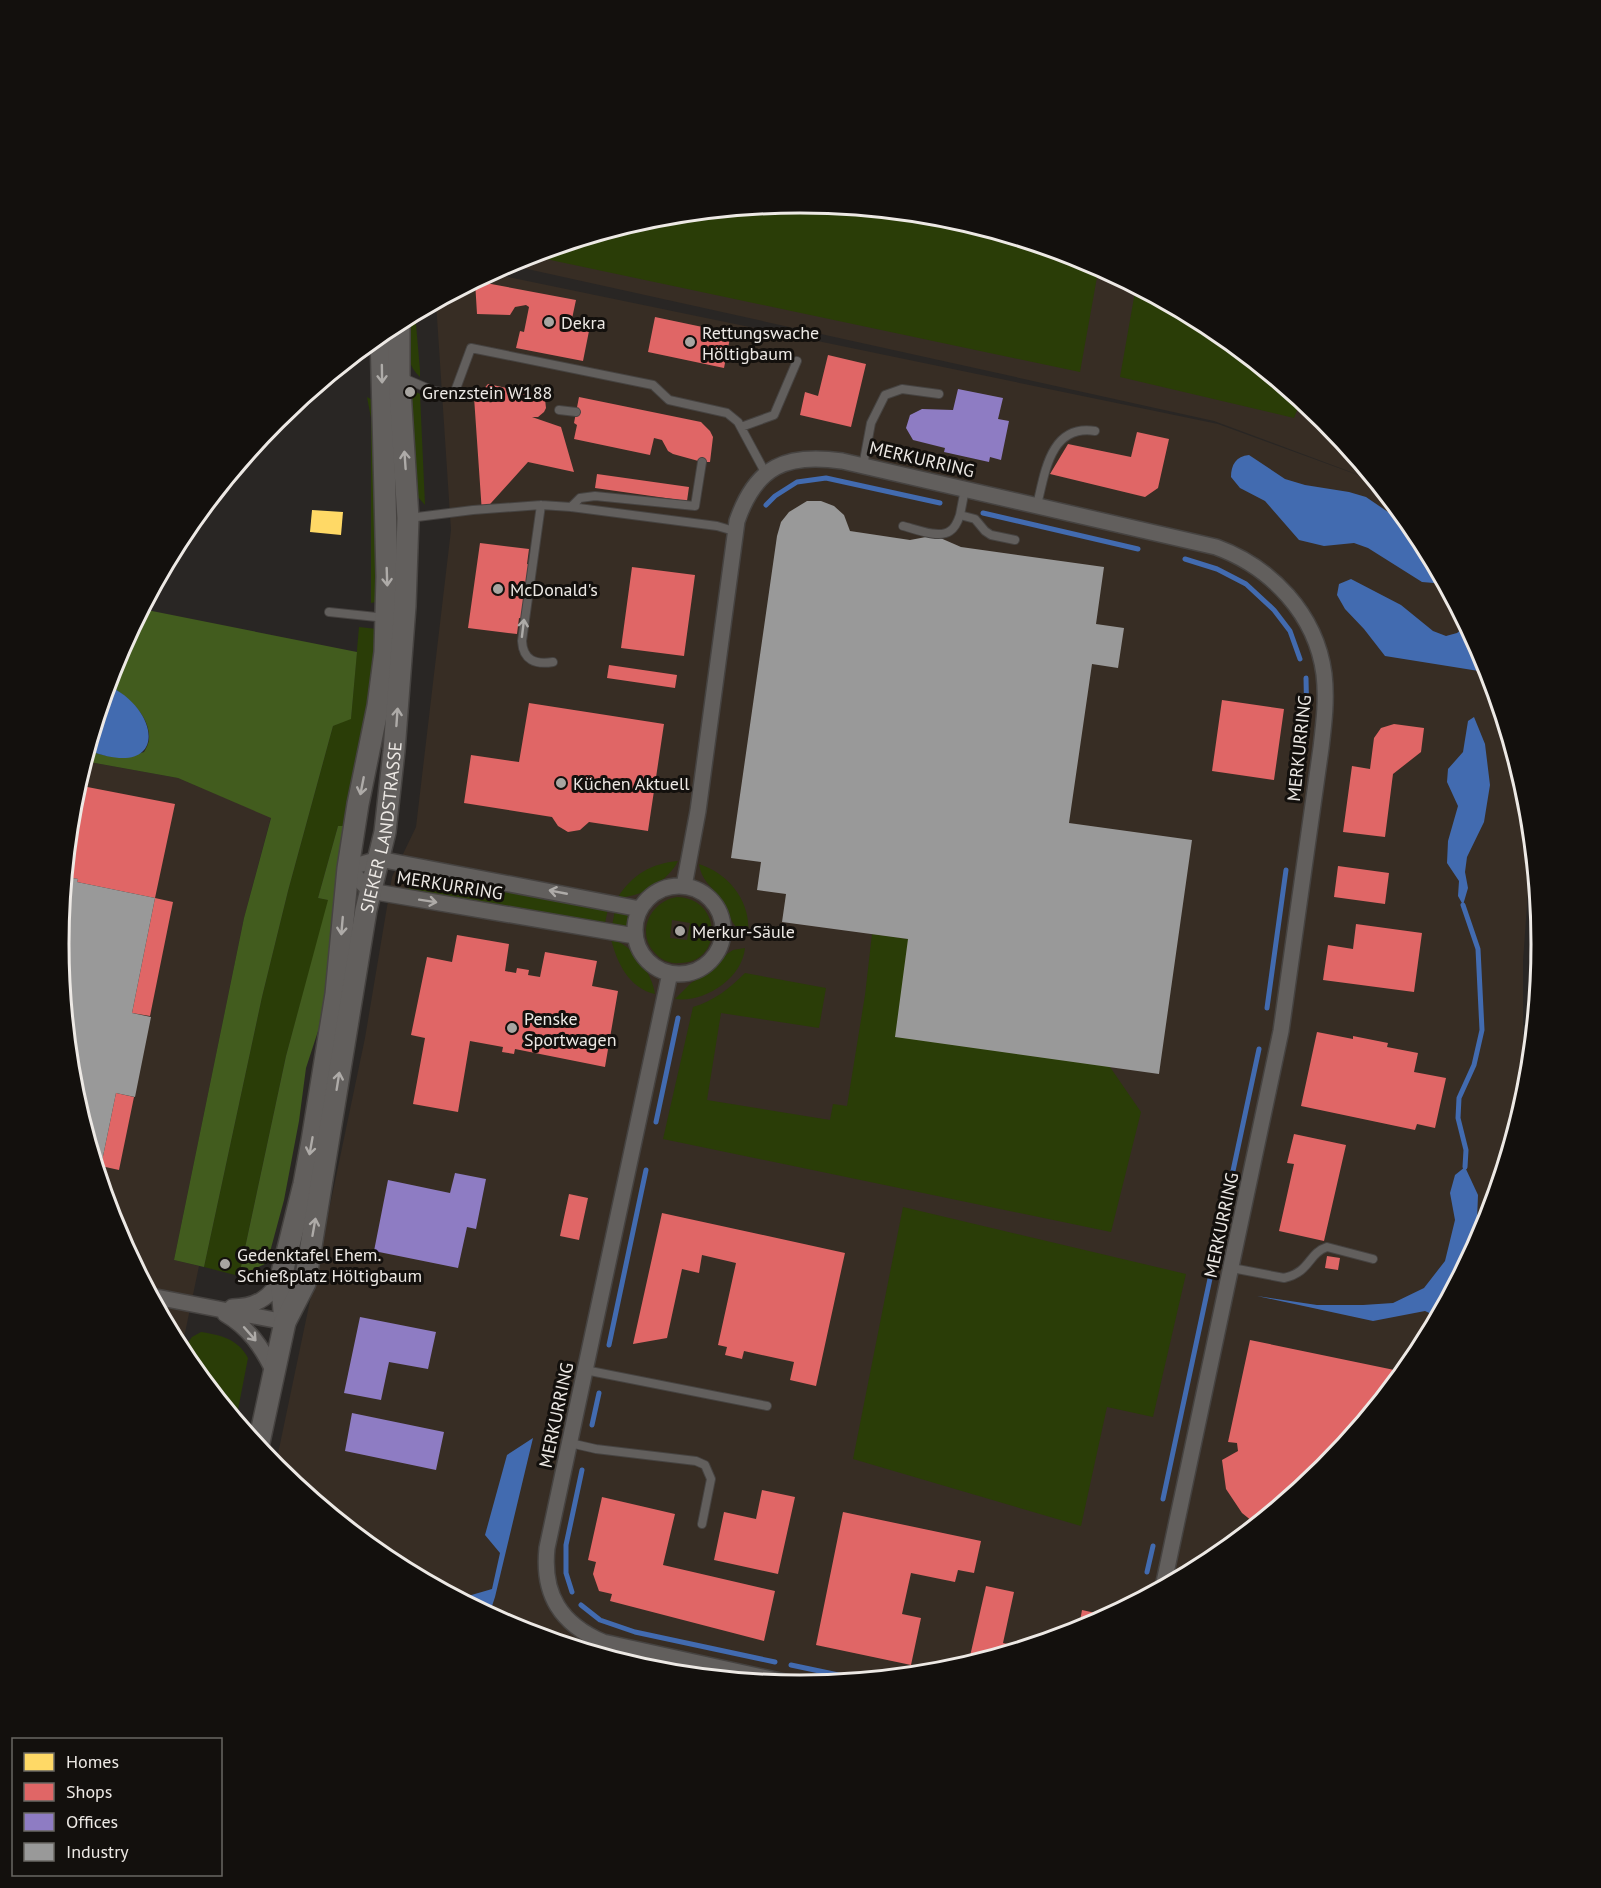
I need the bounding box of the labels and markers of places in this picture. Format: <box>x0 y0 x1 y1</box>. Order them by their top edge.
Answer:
place label: Dekra <box>561 311 606 334</box>
marker: Dekra <box>542 315 556 329</box>
place label: Rettungswache Höltigbaum <box>702 321 819 365</box>
marker: Rettungswache Höltigbaum <box>683 335 697 349</box>
place label: Grenzstein W188 <box>422 381 552 404</box>
marker: Grenzstein W188 <box>403 385 417 399</box>
place label: McDonald's <box>510 578 598 601</box>
marker: McDonald's <box>491 582 505 596</box>
place label: Küchen Aktuell <box>573 772 690 795</box>
marker: Küchen Aktuell <box>554 776 568 790</box>
place label: Merkur-Säule <box>692 920 795 943</box>
marker: Merkur-Säule <box>673 924 687 938</box>
place label: Penske Sportwagen <box>524 1007 617 1051</box>
marker: Penske Sportwagen <box>505 1021 519 1035</box>
place label: Gedenktafel Ehem. Schießplatz Höltigbaum <box>237 1243 422 1287</box>
marker: Gedenktafel Ehem. Schießplatz Höltigbaum <box>218 1257 232 1271</box>

